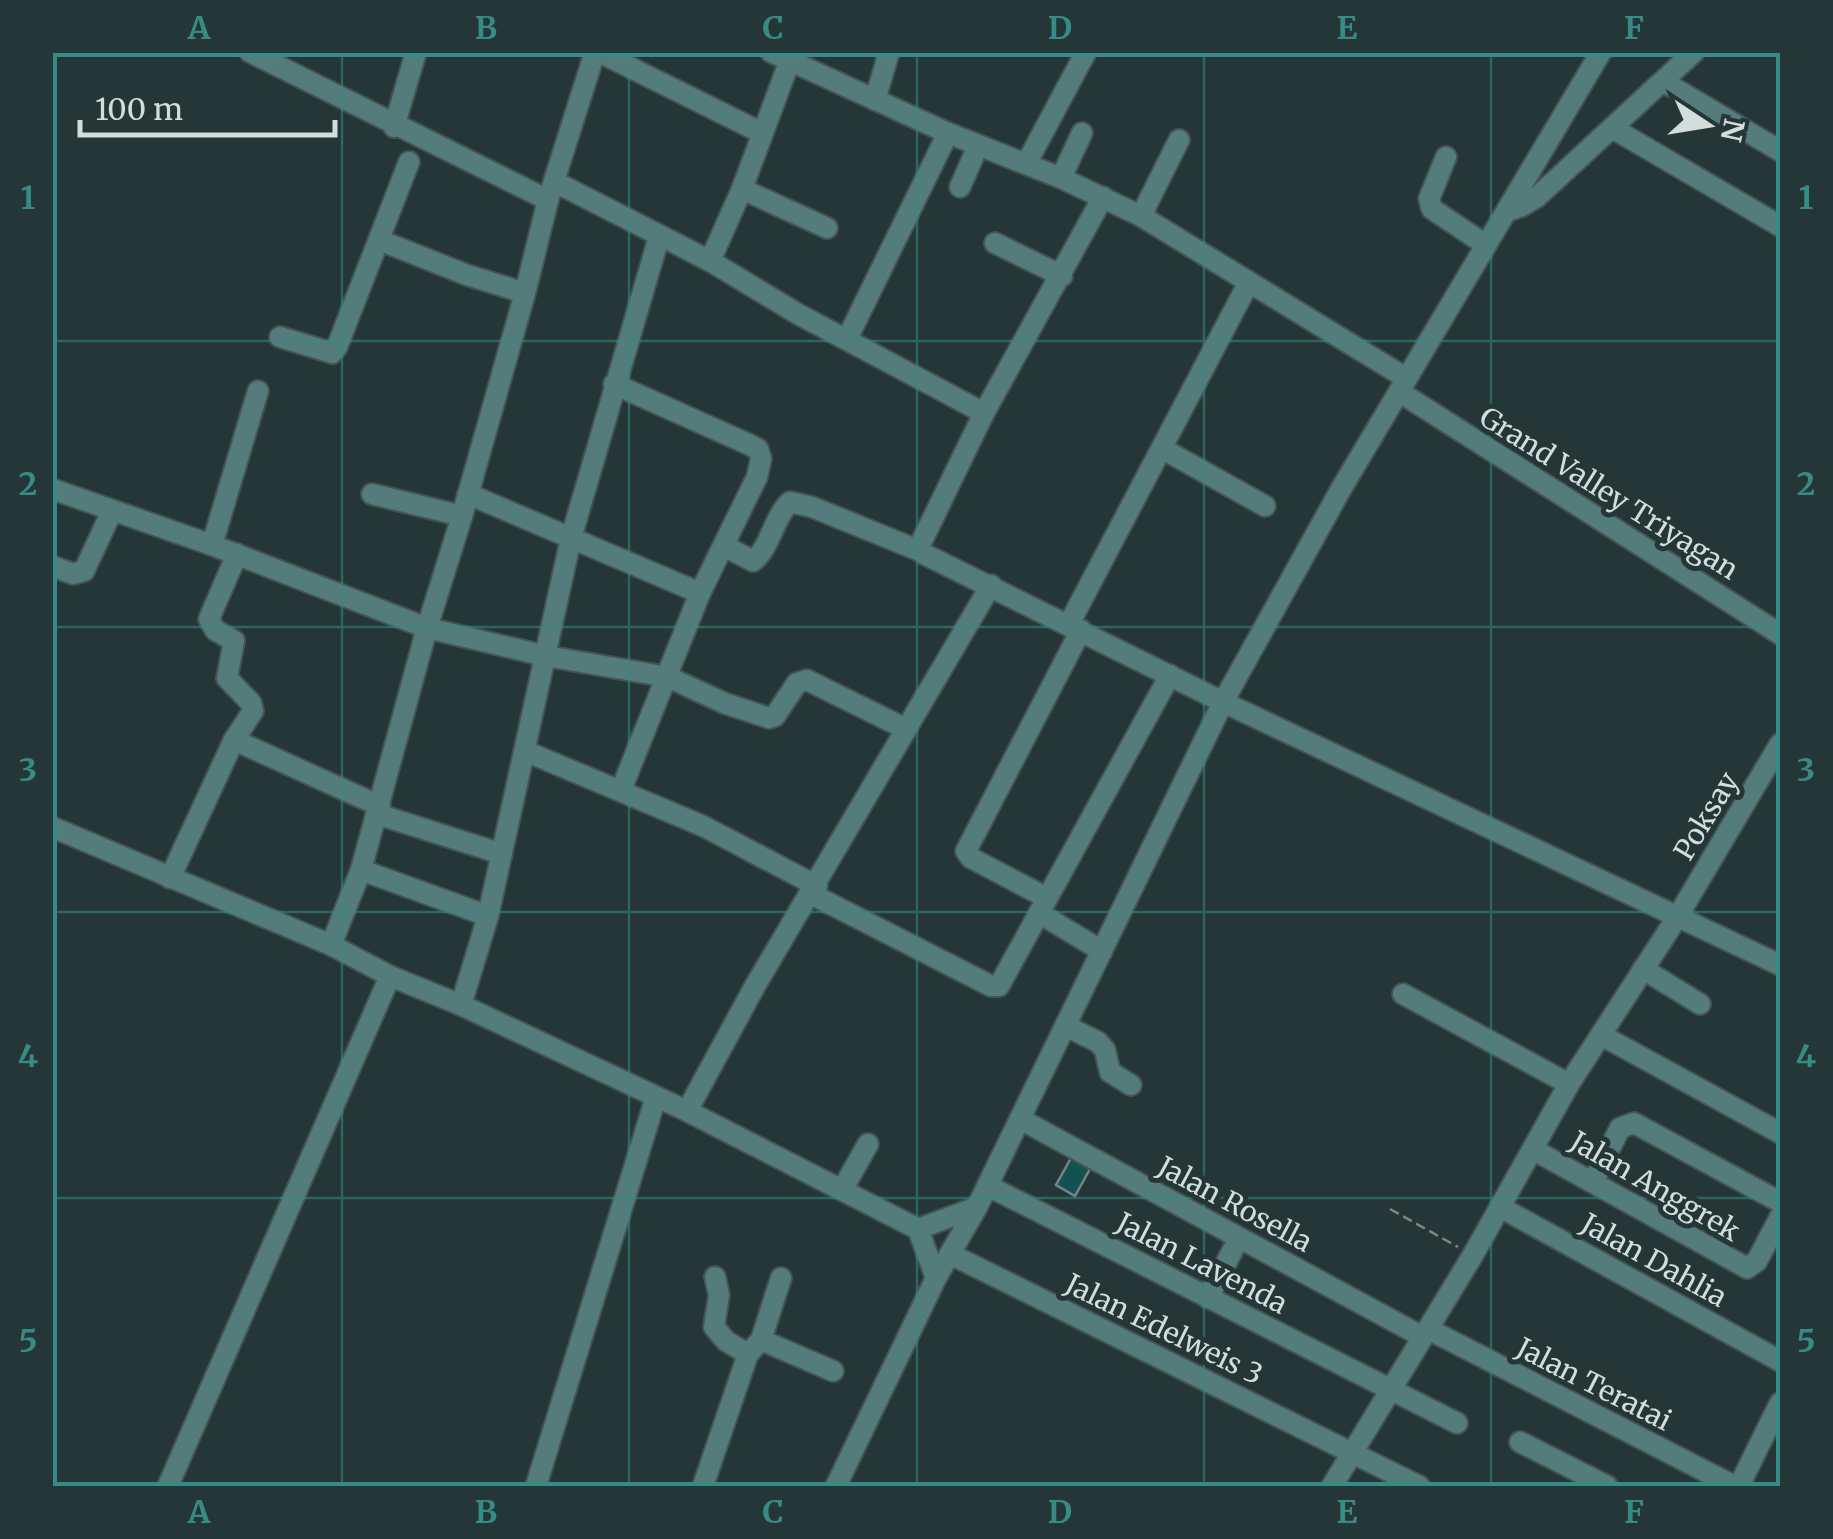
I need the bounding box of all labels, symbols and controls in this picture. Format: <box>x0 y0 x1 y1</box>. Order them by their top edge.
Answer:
text: A <box>187 8 212 48</box>
text: B <box>475 8 497 48</box>
text: C <box>762 8 784 48</box>
text: D <box>1048 8 1072 48</box>
text: E <box>1337 8 1358 48</box>
text: F <box>1624 8 1644 48</box>
scale bar <box>80 75 335 137</box>
north arrow <box>1658 75 1758 175</box>
text: 100 m <box>95 90 183 128</box>
text: N <box>1713 116 1752 145</box>
text: 1 <box>21 178 36 218</box>
text: 1 <box>1799 178 1814 218</box>
street label: Grand Valley Triyagan <box>1473 399 1745 587</box>
text: 2 <box>19 464 37 504</box>
text: 2 <box>1797 464 1815 504</box>
text: 3 <box>19 750 37 790</box>
text: 3 <box>1797 750 1815 790</box>
street label: Poksay <box>1666 765 1747 867</box>
text: 4 <box>18 1036 38 1076</box>
text: 4 <box>1796 1036 1816 1076</box>
street label: Jalan Anggrek <box>1563 1122 1747 1249</box>
street label: Jalan Rosella <box>1151 1148 1318 1260</box>
street label: Jalan Lavenda <box>1109 1204 1294 1322</box>
street label: Jalan Dahlia <box>1574 1205 1733 1315</box>
street label: Jalan Edelweis 3 <box>1058 1265 1269 1392</box>
text: 5 <box>19 1321 37 1361</box>
text: 5 <box>1797 1321 1815 1361</box>
street label: Jalan Teratai <box>1510 1329 1678 1438</box>
text: A <box>187 1492 212 1532</box>
text: B <box>475 1492 497 1532</box>
text: C <box>762 1492 784 1532</box>
text: D <box>1048 1492 1072 1532</box>
text: E <box>1337 1492 1358 1532</box>
text: F <box>1624 1492 1644 1532</box>

